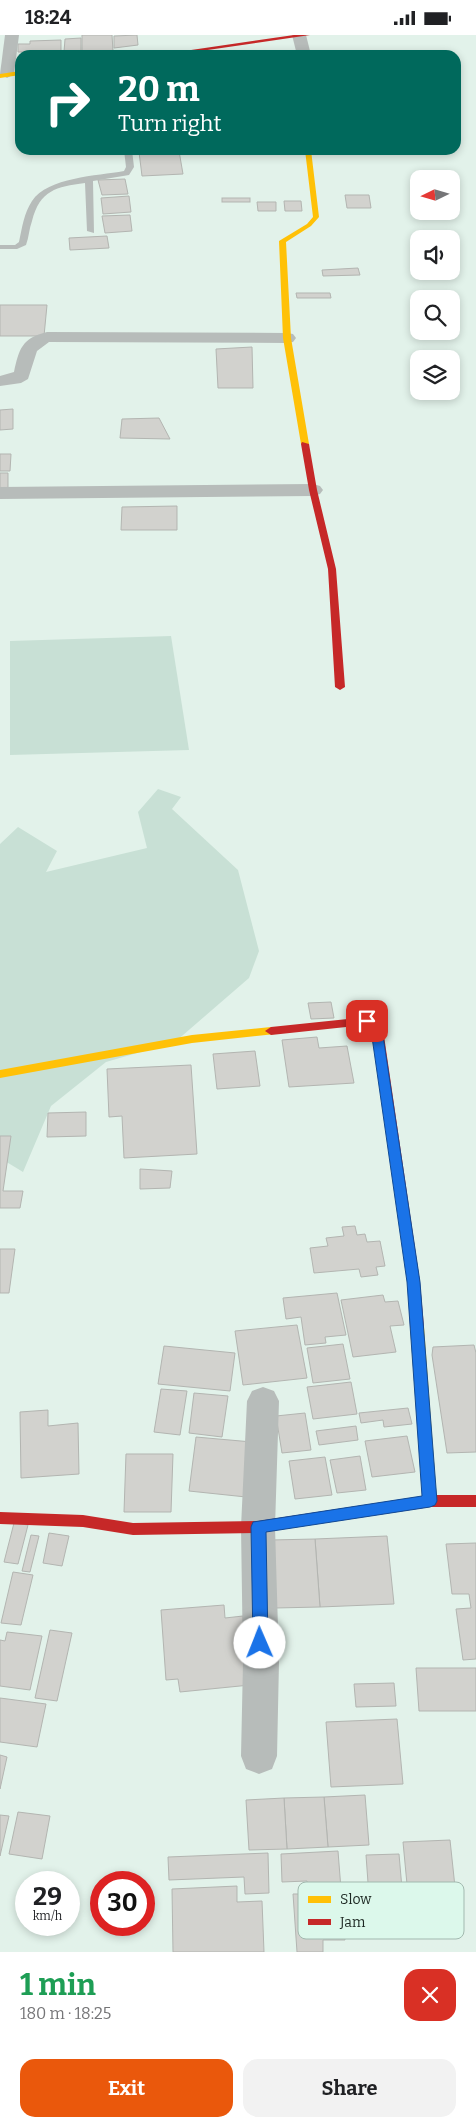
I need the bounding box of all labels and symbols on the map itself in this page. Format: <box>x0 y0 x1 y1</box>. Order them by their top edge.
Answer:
north arrow <box>410 170 460 220</box>
pin <box>346 1000 388 1042</box>
position arrow <box>233 1616 285 1668</box>
speed limit sign: 30 <box>90 1871 155 1936</box>
legend <box>298 1882 464 1939</box>
text: Slow <box>340 1891 372 1908</box>
text: Jam <box>339 1914 366 1931</box>

